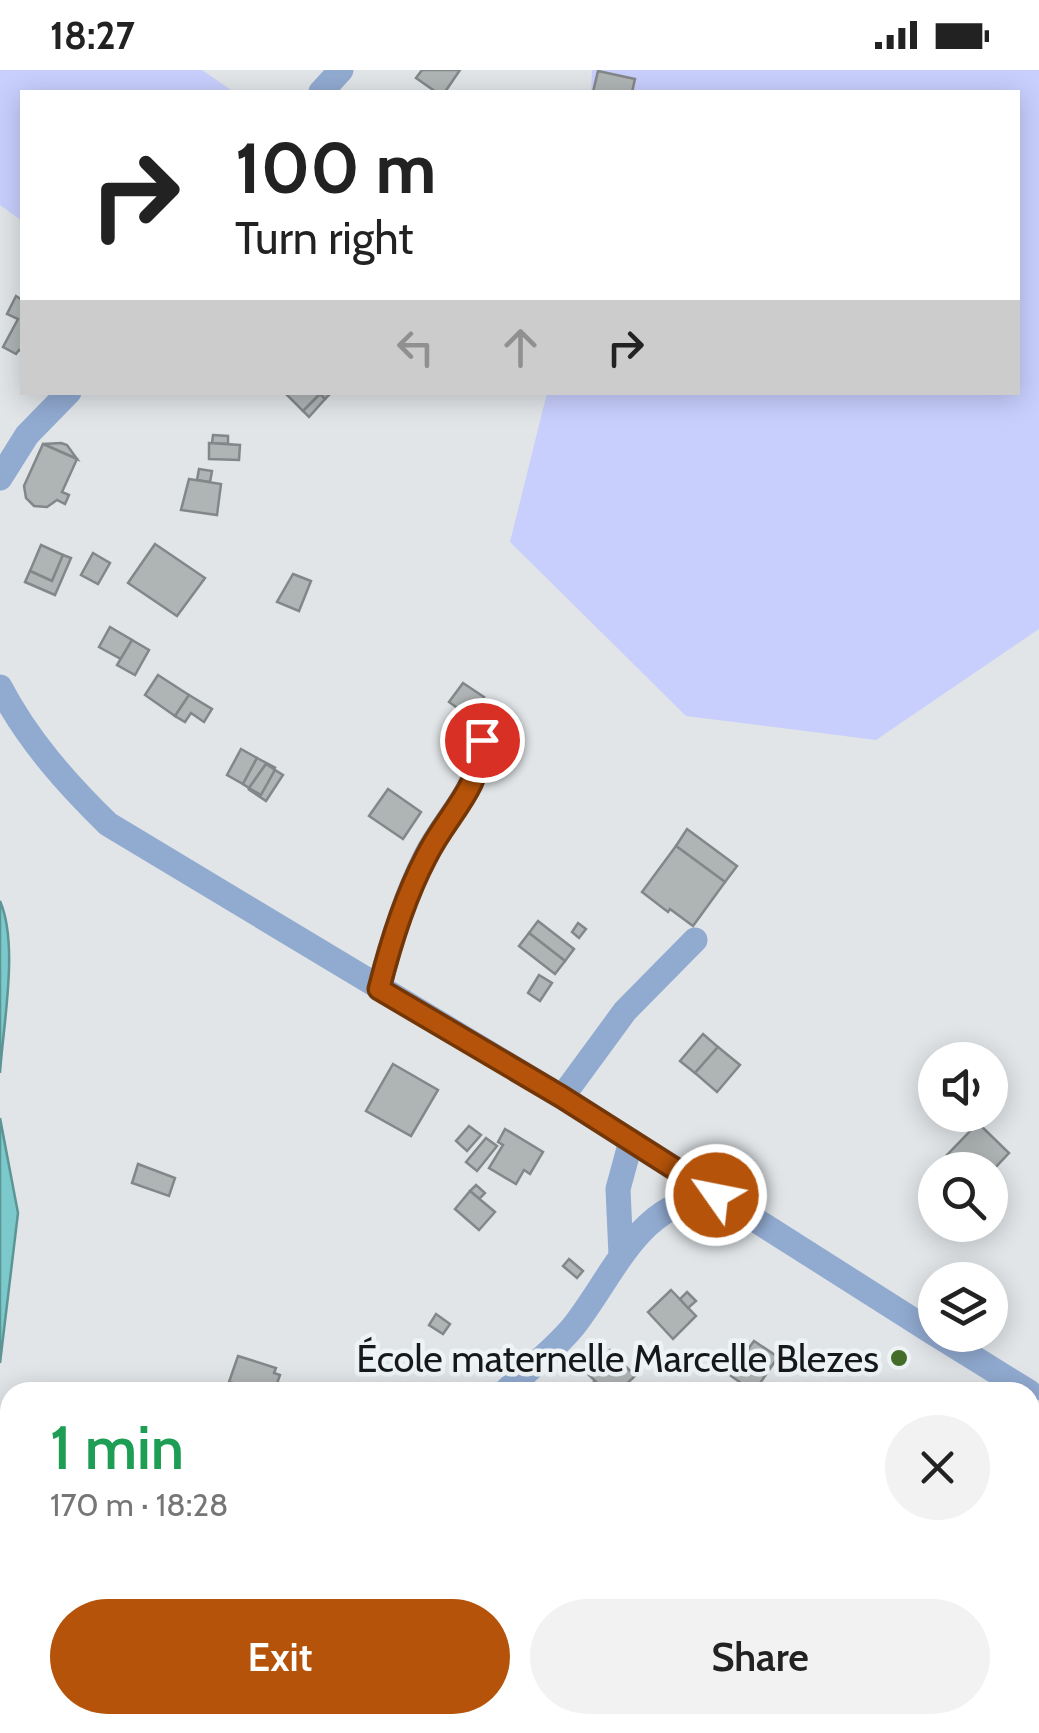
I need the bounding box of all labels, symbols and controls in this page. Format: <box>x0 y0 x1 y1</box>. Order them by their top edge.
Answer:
text: 18:27 <box>50 12 135 59</box>
text: 100 m <box>235 125 436 211</box>
icon: right <box>70 130 200 260</box>
text: Turn right <box>235 211 414 265</box>
icon: left <box>388 320 443 375</box>
icon: ahead <box>493 320 548 375</box>
icon: right <box>598 320 653 375</box>
pin <box>440 698 525 783</box>
icon: arrive <box>455 713 510 768</box>
map controls <box>918 1042 1008 1352</box>
button: sound <box>918 1042 1008 1132</box>
position arrow <box>664 1143 768 1247</box>
button: search <box>918 1152 1008 1242</box>
button: layers <box>918 1262 1008 1352</box>
place label: École maternelle Marcelle Blezes <box>356 1335 879 1382</box>
marker: École maternelle Marcelle Blezes <box>888 1347 910 1369</box>
text: 1 min <box>50 1411 184 1484</box>
button: close <box>885 1415 990 1520</box>
text: 170 m · 18:28 <box>50 1485 229 1524</box>
button: Exit <box>50 1599 510 1714</box>
button: Share <box>530 1599 990 1714</box>

